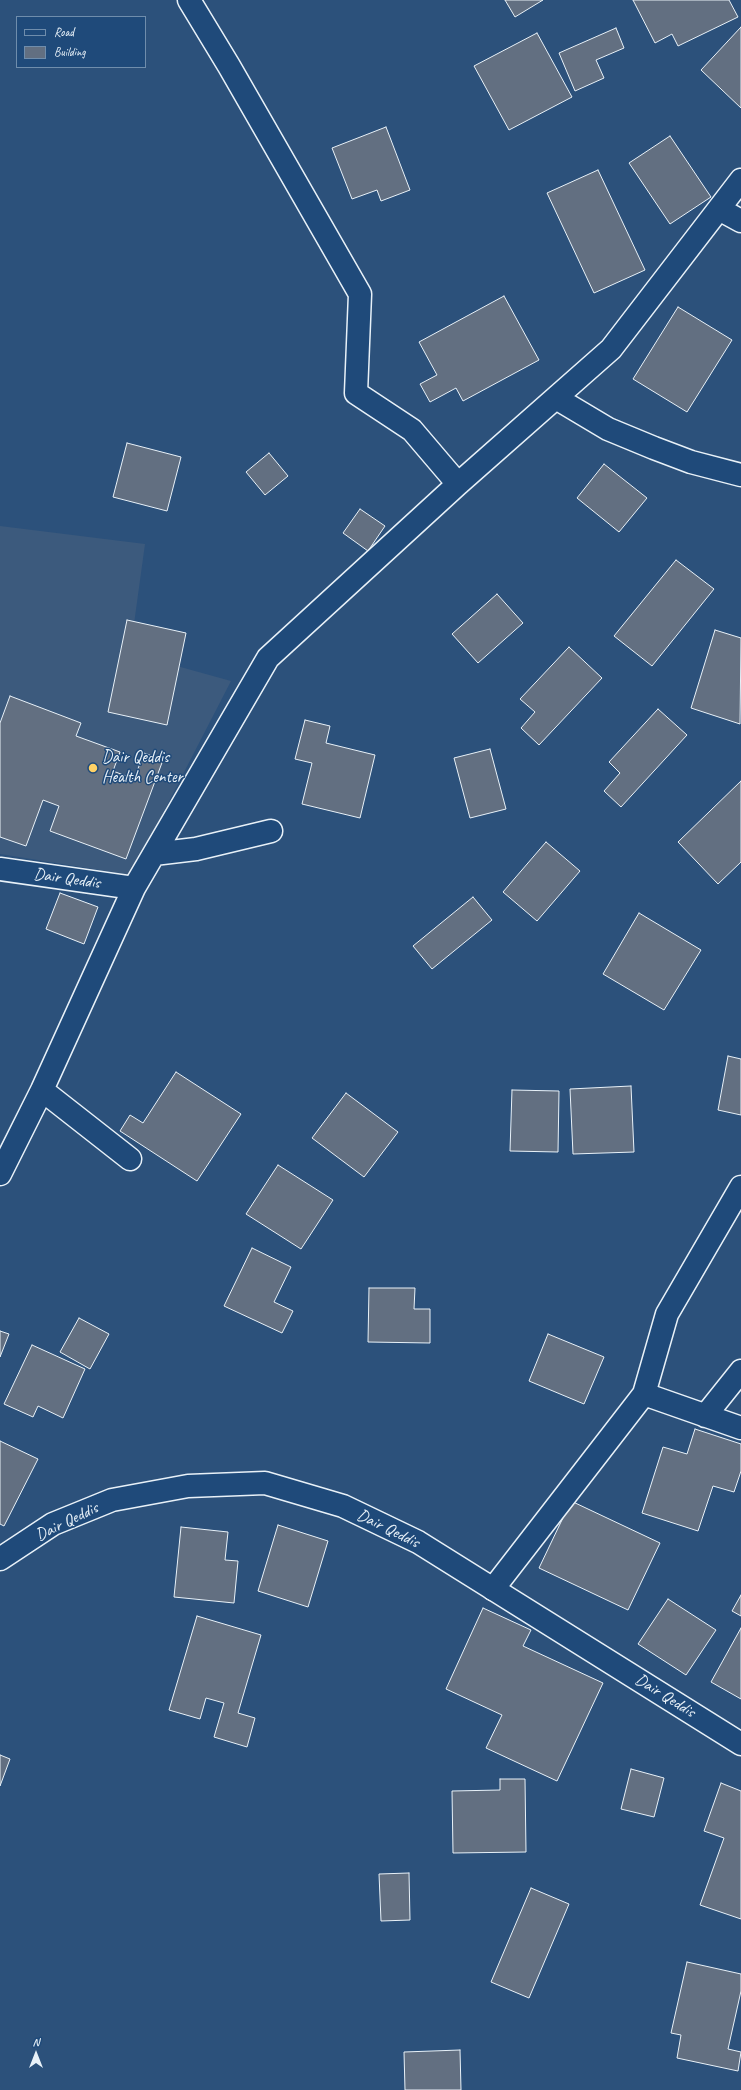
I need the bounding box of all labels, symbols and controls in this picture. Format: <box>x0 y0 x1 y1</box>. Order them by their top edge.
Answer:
legend <box>16 16 146 68</box>
text: Road <box>54 24 74 40</box>
text: Building <box>54 44 86 60</box>
place label: Dair Qeddis Health Center <box>102 748 183 788</box>
marker: Dair Qeddis Health Center <box>87 762 99 774</box>
street label: Dair Qeddis <box>32 864 102 894</box>
street label: Dair Qeddis <box>32 1498 102 1546</box>
street label: Dair Qeddis <box>353 1505 423 1553</box>
street label: Dair Qeddis <box>631 1670 699 1722</box>
north arrow <box>16 2034 56 2074</box>
text: N <box>33 2035 39 2049</box>

